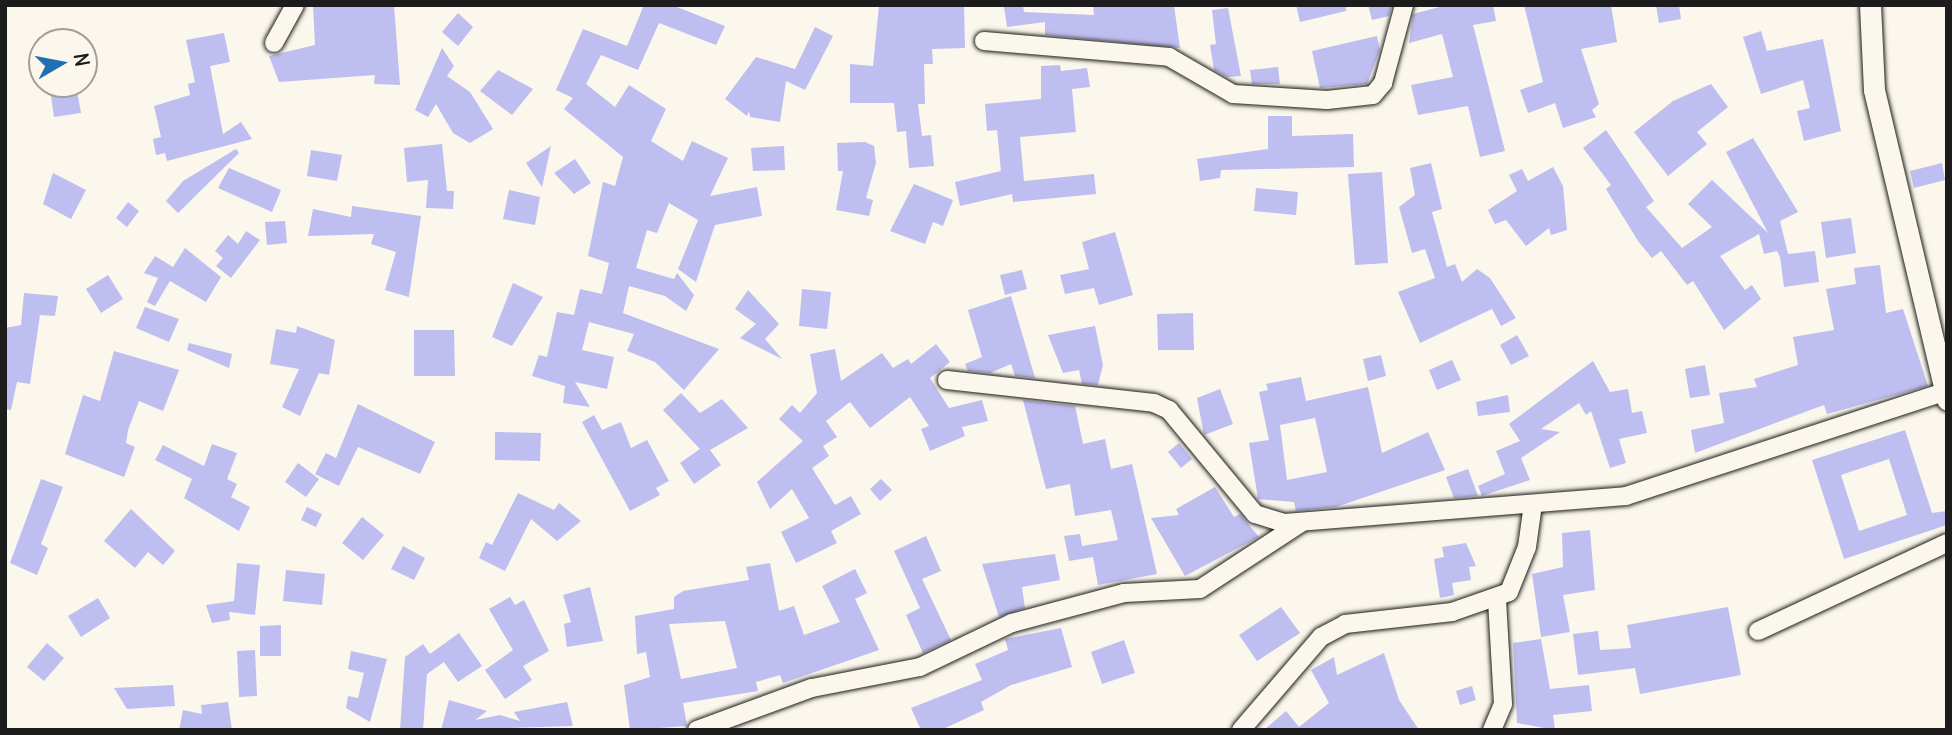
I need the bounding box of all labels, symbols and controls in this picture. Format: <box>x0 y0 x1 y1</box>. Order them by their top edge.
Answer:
north arrow <box>28 28 98 98</box>
text: N <box>69 51 95 68</box>

